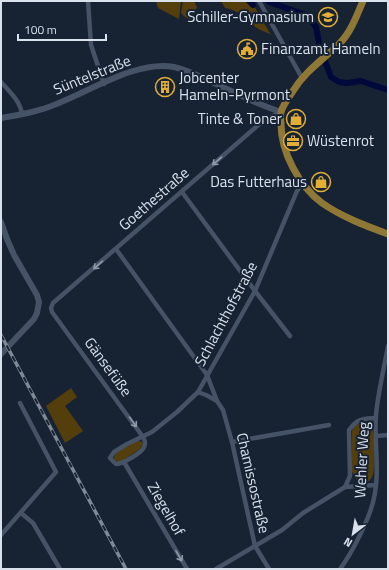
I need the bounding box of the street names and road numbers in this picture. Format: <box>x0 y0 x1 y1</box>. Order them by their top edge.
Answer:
street label: Süntelstraße <box>50 49 134 100</box>
street label: Goethestraße <box>113 161 194 236</box>
street label: Schlachthofstraße <box>188 257 263 370</box>
street label: Gänsefüße <box>79 332 138 401</box>
street label: Wehler Weg <box>348 421 375 499</box>
street label: Chamissostraße <box>231 430 276 535</box>
street label: Ziegelhof <box>142 478 191 540</box>

